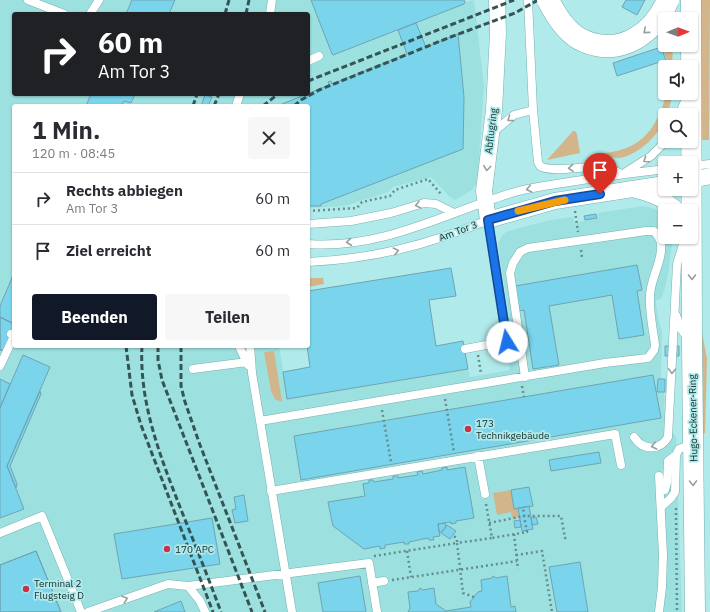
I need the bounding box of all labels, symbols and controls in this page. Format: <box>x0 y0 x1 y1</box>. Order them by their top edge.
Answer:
north arrow <box>658 12 698 52</box>
map controls <box>658 12 698 244</box>
text: 60 m <box>98 24 163 61</box>
one-way arrow <box>643 27 651 34</box>
icon: right <box>32 28 84 80</box>
text: Am Tor 3 <box>98 60 170 83</box>
button: sound <box>658 60 698 100</box>
street label: Abflugring <box>482 107 500 155</box>
button: search <box>658 108 698 148</box>
text: 1 Min. <box>32 114 100 146</box>
one-way arrow <box>507 114 514 122</box>
button: close <box>248 117 290 159</box>
text: 120 m · 08:45 <box>32 145 115 162</box>
pin <box>583 153 617 194</box>
one-way arrow <box>643 155 650 163</box>
button: + <box>658 156 698 196</box>
icon: arrive <box>589 159 611 181</box>
one-way arrow <box>568 163 574 172</box>
one-way arrow <box>482 165 491 171</box>
text: Rechts abbiegen <box>66 181 183 200</box>
one-way arrow <box>526 184 532 193</box>
icon: right <box>32 188 54 210</box>
text: 60 m <box>255 189 290 208</box>
text: Am Tor 3 <box>66 200 118 217</box>
one-way arrow <box>415 200 422 209</box>
button: − <box>658 204 698 244</box>
street label: Am Tor 3 <box>437 218 479 244</box>
one-way arrow <box>346 238 352 247</box>
icon: arrive <box>32 240 54 262</box>
text: Ziel erreicht <box>66 241 152 260</box>
text: 60 m <box>255 241 290 260</box>
one-way arrow <box>393 247 399 255</box>
one-way arrow <box>688 274 696 280</box>
button: Beenden <box>32 294 157 340</box>
button: Teilen <box>165 294 290 340</box>
position arrow <box>486 321 528 363</box>
one-way arrow <box>667 368 676 374</box>
street label: Hugo-Eckener-Ring <box>686 373 700 462</box>
place label: 173 Technikgebäude <box>476 417 550 442</box>
marker: 173 Technikgebäude <box>463 424 473 434</box>
one-way arrow <box>651 442 658 450</box>
one-way arrow <box>689 480 697 486</box>
place label: 170 APC <box>175 543 214 556</box>
marker: 170 APC <box>162 544 172 554</box>
place label: Terminal 2 Flugsteig D <box>34 577 84 602</box>
marker: Terminal 2 Flugsteig D <box>21 584 31 594</box>
one-way arrow <box>121 595 128 604</box>

